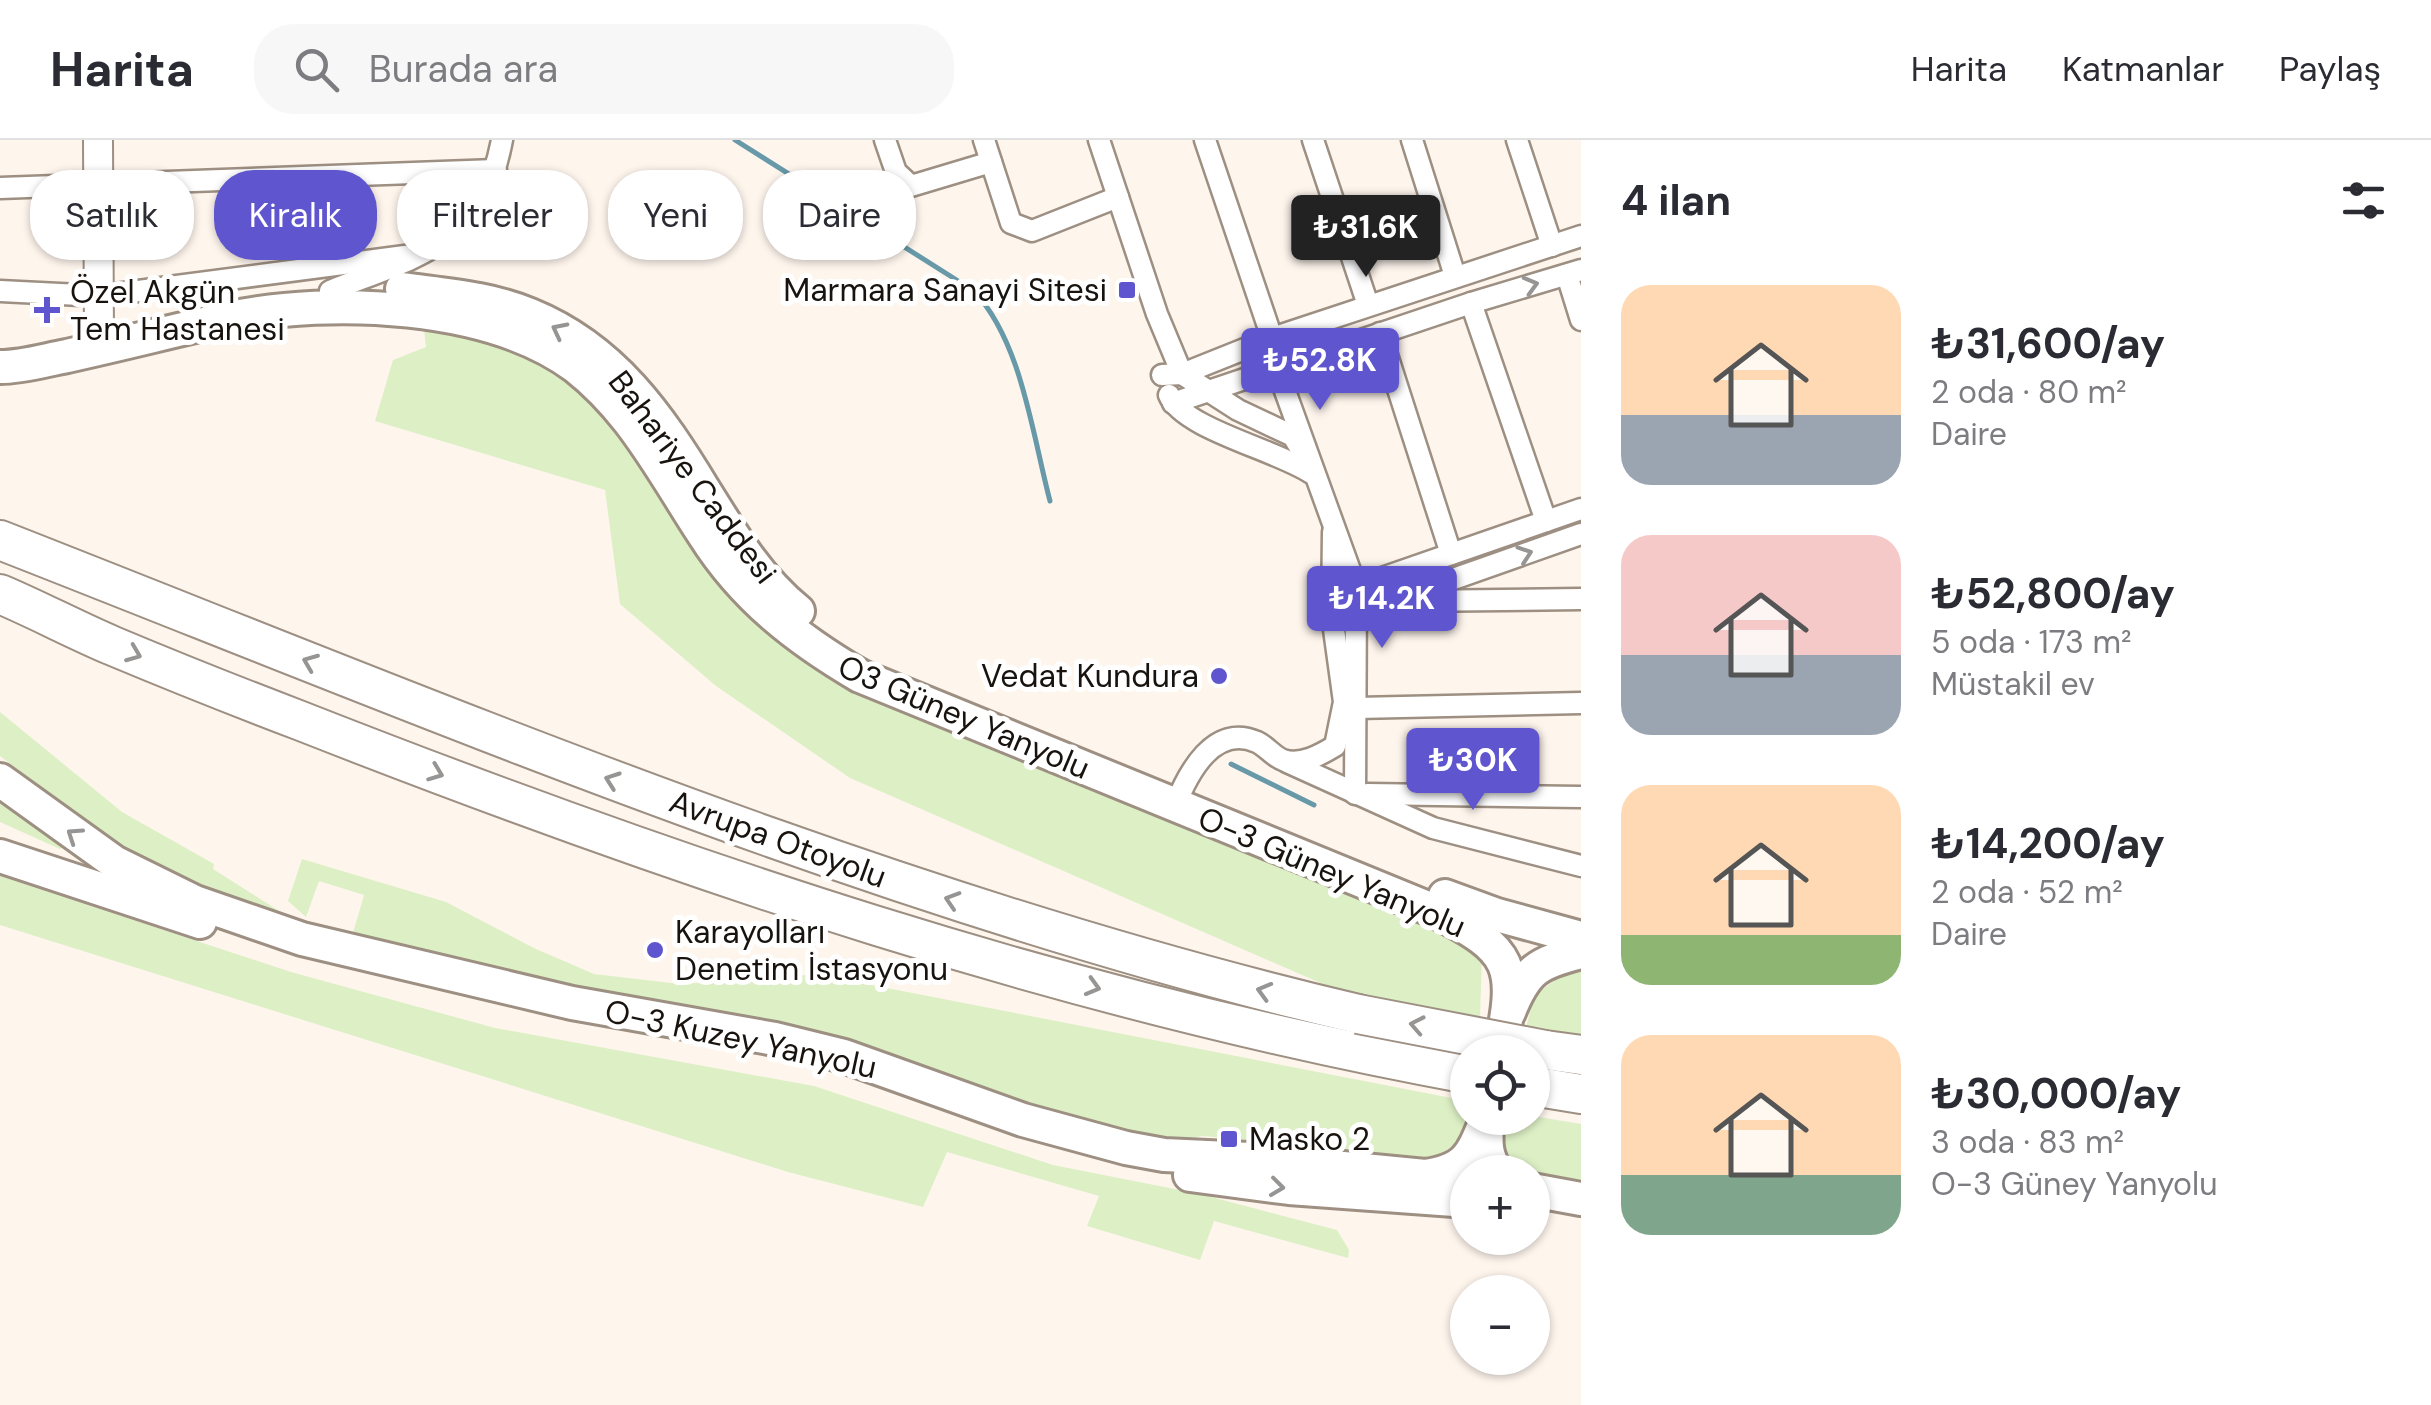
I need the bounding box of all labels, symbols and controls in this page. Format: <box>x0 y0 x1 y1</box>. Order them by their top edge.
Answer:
search box <box>254 24 954 114</box>
text: Harita <box>50 38 194 101</box>
icon: search <box>289 42 344 97</box>
text: Burada ara <box>369 44 558 94</box>
text: Harita <box>1911 46 2007 92</box>
text: Katmanlar <box>2062 46 2224 92</box>
text: Paylaş <box>2279 46 2381 92</box>
chip: Satılık <box>30 170 194 260</box>
chip: Kiralık <box>214 170 377 260</box>
chip: Filtreler <box>397 170 588 260</box>
chip: Yeni <box>608 170 743 260</box>
chip: Daire <box>763 170 916 260</box>
text: 4 ilan <box>1621 173 1731 228</box>
icon: filters <box>2336 173 2391 228</box>
pin: ₺31.6K <box>1285 195 1447 280</box>
text: ₺31.6K <box>1313 206 1419 248</box>
place label: Marmara Sanayi Sitesi <box>783 269 1107 311</box>
place label: Özel Akgün Tem Hastanesi <box>70 271 285 350</box>
one-way arrow <box>1522 276 1539 297</box>
marker: Marmara Sanayi Sitesi <box>1116 279 1138 301</box>
marker: Özel Akgün Tem Hastanesi <box>34 297 60 323</box>
text: ₺31,600/ay <box>1931 316 2165 371</box>
one-way arrow <box>552 323 570 342</box>
icon: home <box>1701 325 1821 445</box>
pin: ₺52.8K <box>1239 328 1401 413</box>
text: ₺52.8K <box>1263 339 1377 381</box>
street label: Bahariye Caddesi <box>599 362 787 592</box>
text: 2 oda · 80 m² <box>1931 371 2127 413</box>
text: Daire <box>1931 413 2007 455</box>
one-way arrow <box>1515 545 1532 566</box>
pin: ₺14.2K <box>1301 566 1463 651</box>
text: ₺52,800/ay <box>1931 566 2175 621</box>
icon: home <box>1701 575 1821 695</box>
text: ₺14.2K <box>1329 577 1435 619</box>
text: 5 oda · 173 m² <box>1931 621 2132 663</box>
one-way arrow <box>124 642 142 662</box>
street label: O3 Güney Yanyolu <box>832 645 1096 789</box>
one-way arrow <box>302 653 319 673</box>
place label: Vedat Kundura <box>981 655 1199 697</box>
text: Müstakil ev <box>1931 663 2095 705</box>
marker: Vedat Kundura <box>1208 665 1230 687</box>
pin: ₺30K <box>1414 728 1532 813</box>
text: ₺30K <box>1428 739 1518 781</box>
one-way arrow <box>427 762 444 782</box>
one-way arrow <box>605 771 622 792</box>
street label: Avrupa Otoyolu <box>664 780 892 898</box>
street label: O-3 Güney Yanyolu <box>1192 797 1472 947</box>
text: ₺14,200/ay <box>1931 816 2165 871</box>
icon: home <box>1701 825 1821 945</box>
one-way arrow <box>66 829 85 847</box>
text: 2 oda · 52 m² <box>1931 871 2123 913</box>
one-way arrow <box>944 891 961 911</box>
place label: Karayolları Denetim İstasyonu <box>675 911 948 990</box>
text: Daire <box>1931 913 2007 955</box>
marker: Karayolları Denetim İstasyonu <box>644 939 666 961</box>
one-way arrow <box>1084 975 1101 996</box>
one-way arrow <box>1256 981 1273 1002</box>
street label: O-3 Kuzey Yanyolu <box>601 990 881 1088</box>
one-way arrow <box>1409 1016 1426 1037</box>
map controls <box>1450 1035 1550 1375</box>
button: locate <box>1450 1035 1550 1135</box>
text: ₺30,000/ay <box>1931 1066 2181 1121</box>
icon: home <box>1701 1075 1821 1195</box>
place label: Masko 2 <box>1249 1118 1370 1160</box>
text: 3 oda · 83 m² <box>1931 1121 2124 1163</box>
marker: Masko 2 <box>1218 1128 1240 1150</box>
button: + <box>1450 1155 1550 1255</box>
text: O-3 Güney Yanyolu <box>1931 1163 2218 1205</box>
one-way arrow <box>1269 1176 1285 1197</box>
button: − <box>1450 1275 1550 1375</box>

